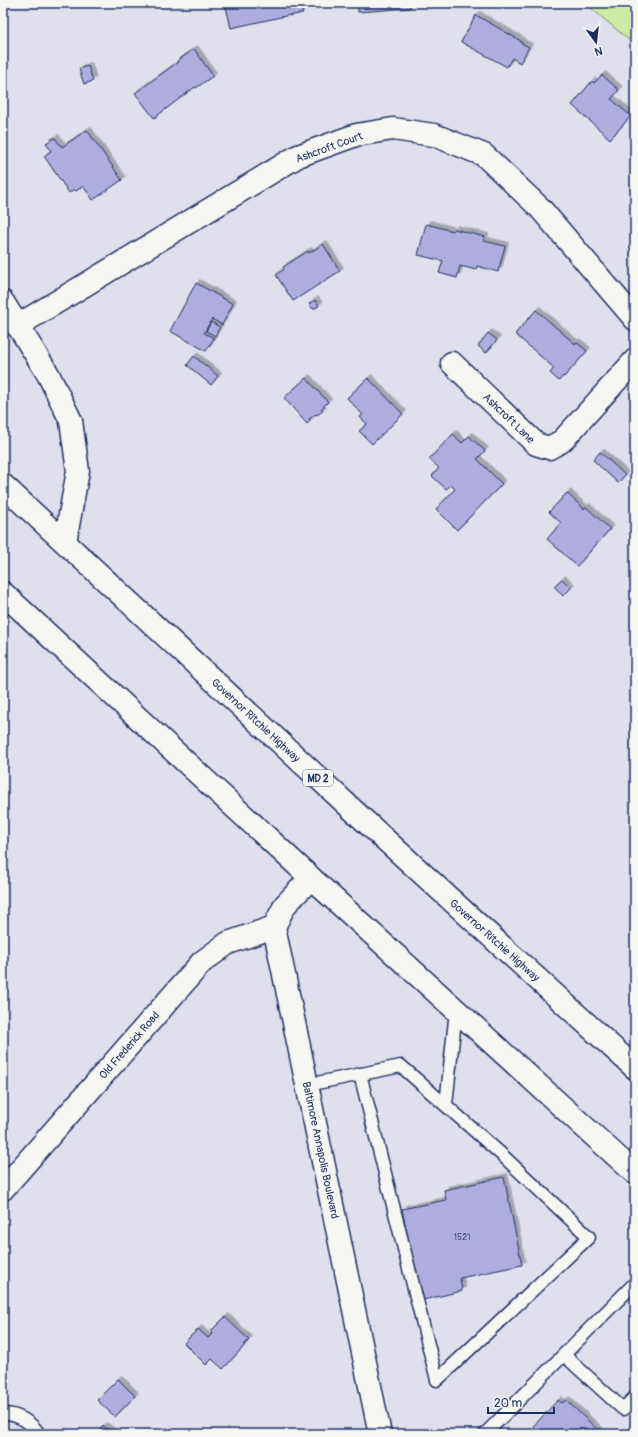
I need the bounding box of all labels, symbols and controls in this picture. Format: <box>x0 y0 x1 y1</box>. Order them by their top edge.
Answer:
north arrow <box>576 22 616 62</box>
text: N <box>593 44 604 59</box>
street label: Ashcroft Court <box>294 129 365 166</box>
street label: Ashcroft Lane <box>480 391 537 446</box>
street label: Governor Ritchie Highway <box>209 676 303 765</box>
road number: MD 2 <box>303 770 333 786</box>
street label: Governor Ritchie Highway <box>447 897 543 984</box>
street label: Old Frederick Road <box>96 1009 162 1082</box>
street label: Baltimore Annapolis Boulevard <box>300 1080 341 1220</box>
house number: 1521 <box>454 1232 470 1243</box>
scale bar <box>488 1389 554 1415</box>
text: 20 m <box>494 1396 523 1411</box>

